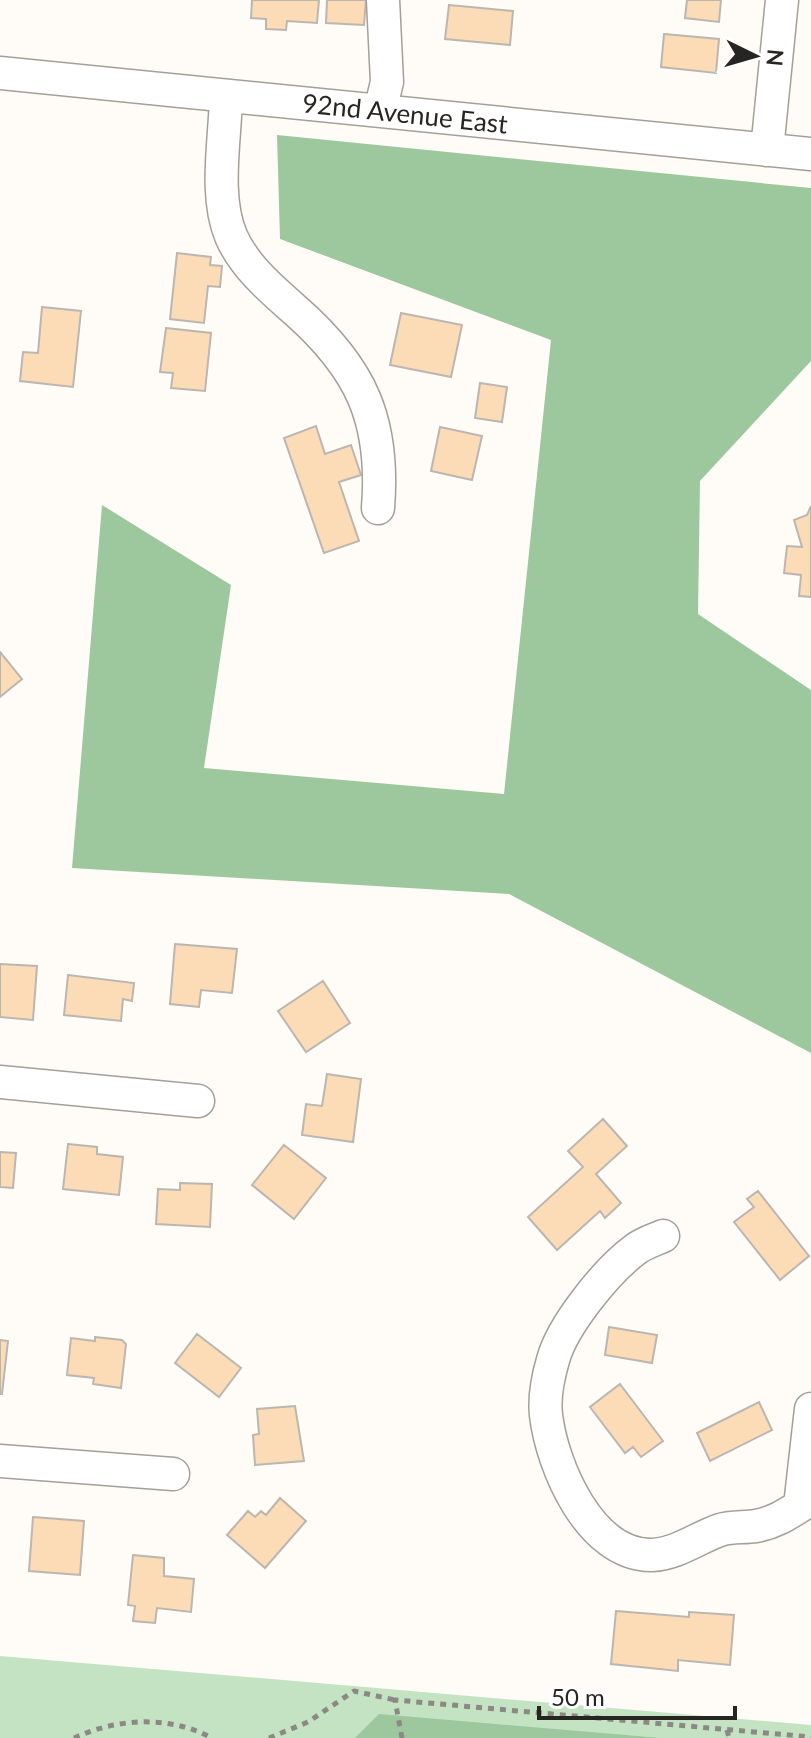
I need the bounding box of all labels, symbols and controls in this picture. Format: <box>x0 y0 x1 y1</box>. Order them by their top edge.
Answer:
north arrow <box>715 16 795 96</box>
text: N <box>761 48 790 67</box>
street label: 92nd Avenue East <box>301 86 510 140</box>
scale bar <box>539 1670 735 1720</box>
text: 50 m <box>551 1682 605 1711</box>

